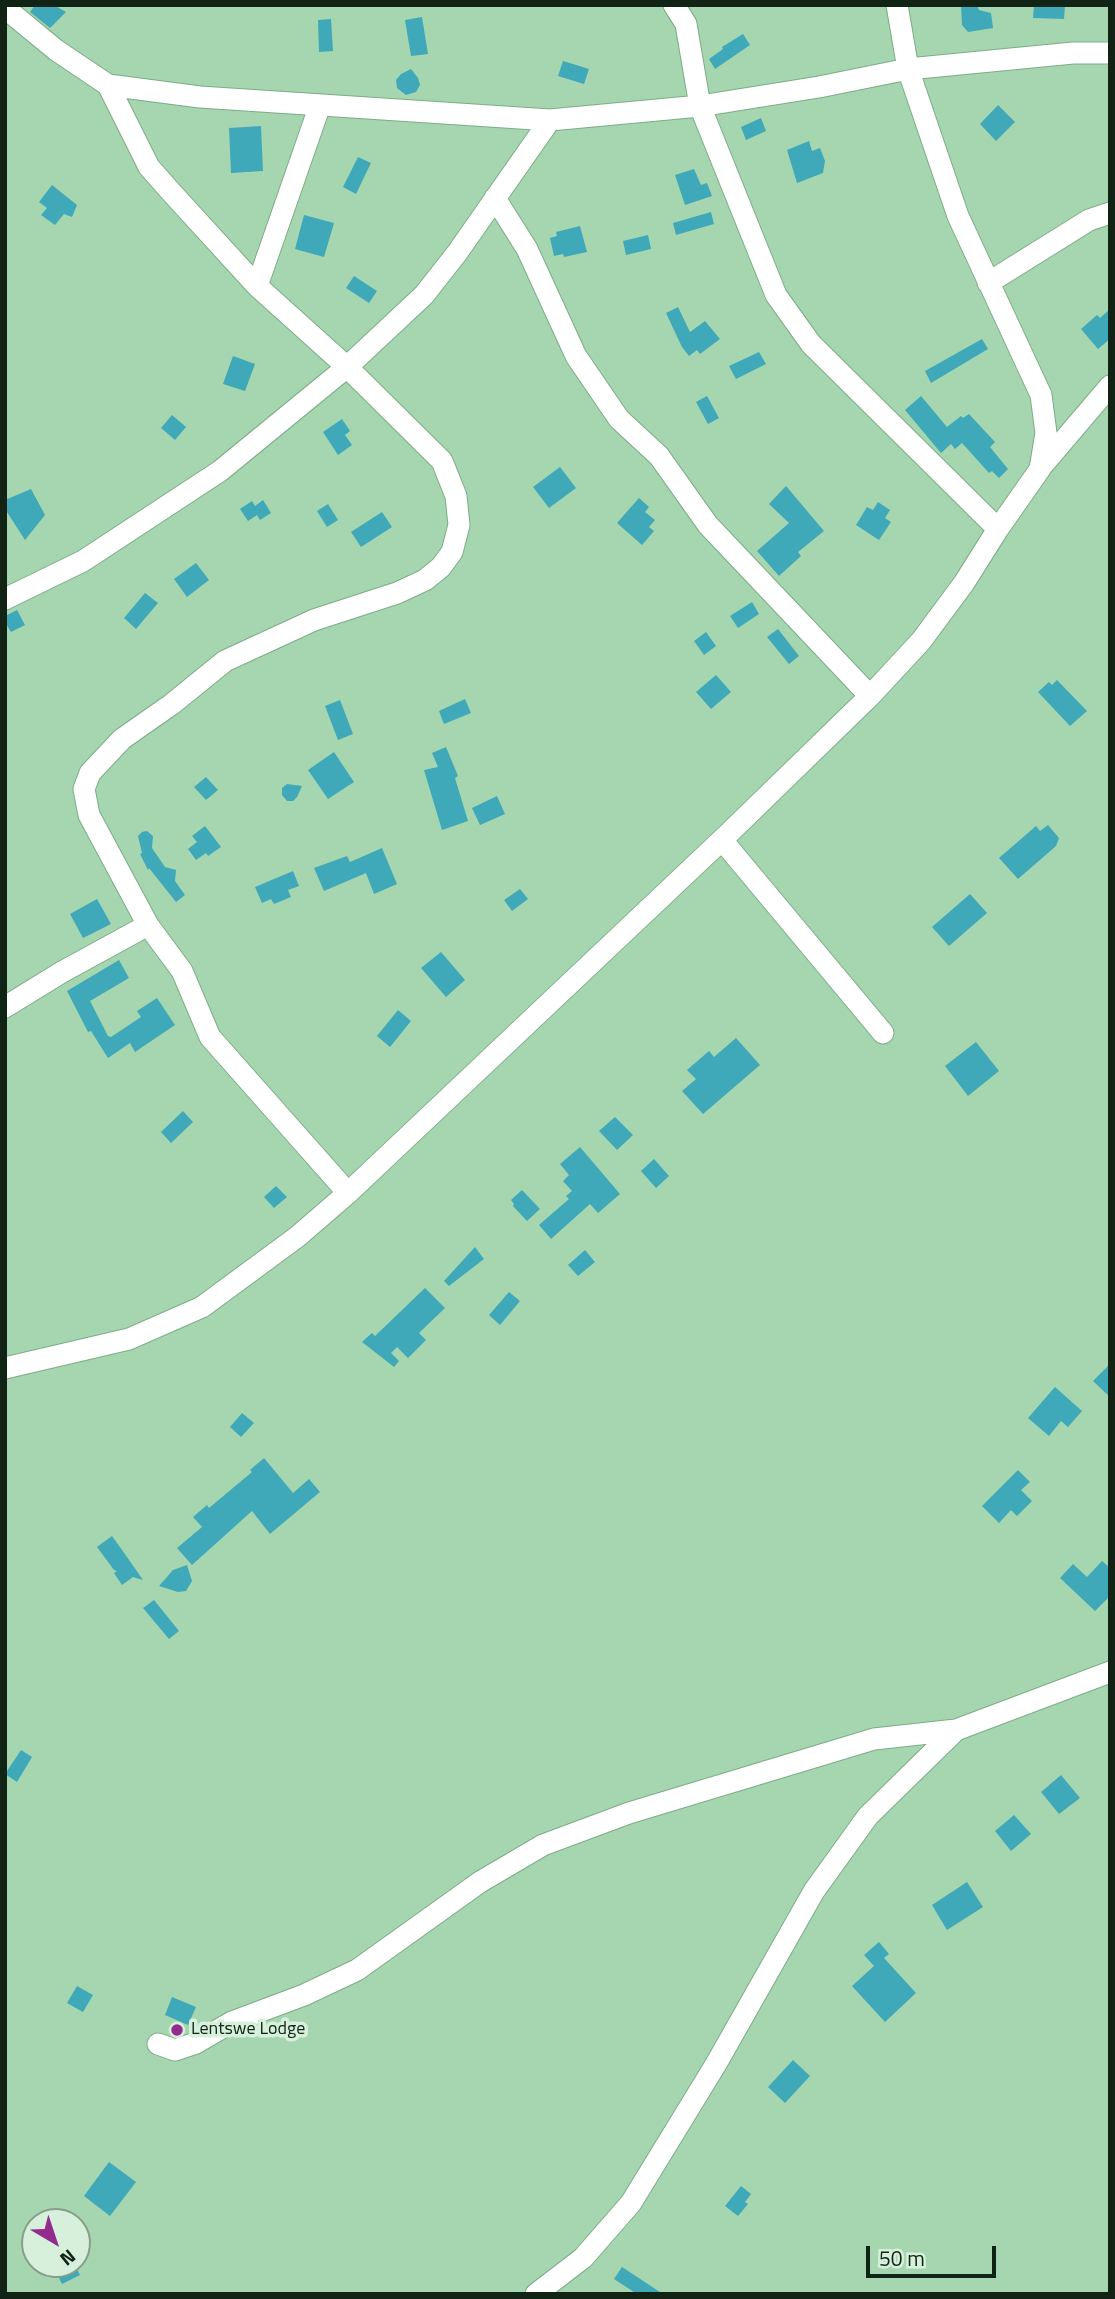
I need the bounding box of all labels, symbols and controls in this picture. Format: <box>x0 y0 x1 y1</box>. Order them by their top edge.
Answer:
place label: Lentswe Lodge <box>191 2019 305 2041</box>
marker: Lentswe Lodge <box>169 2022 185 2038</box>
north arrow <box>21 2208 91 2278</box>
scale bar <box>870 2232 1000 2276</box>
text: 50 m <box>879 2242 925 2274</box>
text: N <box>54 2243 83 2274</box>

